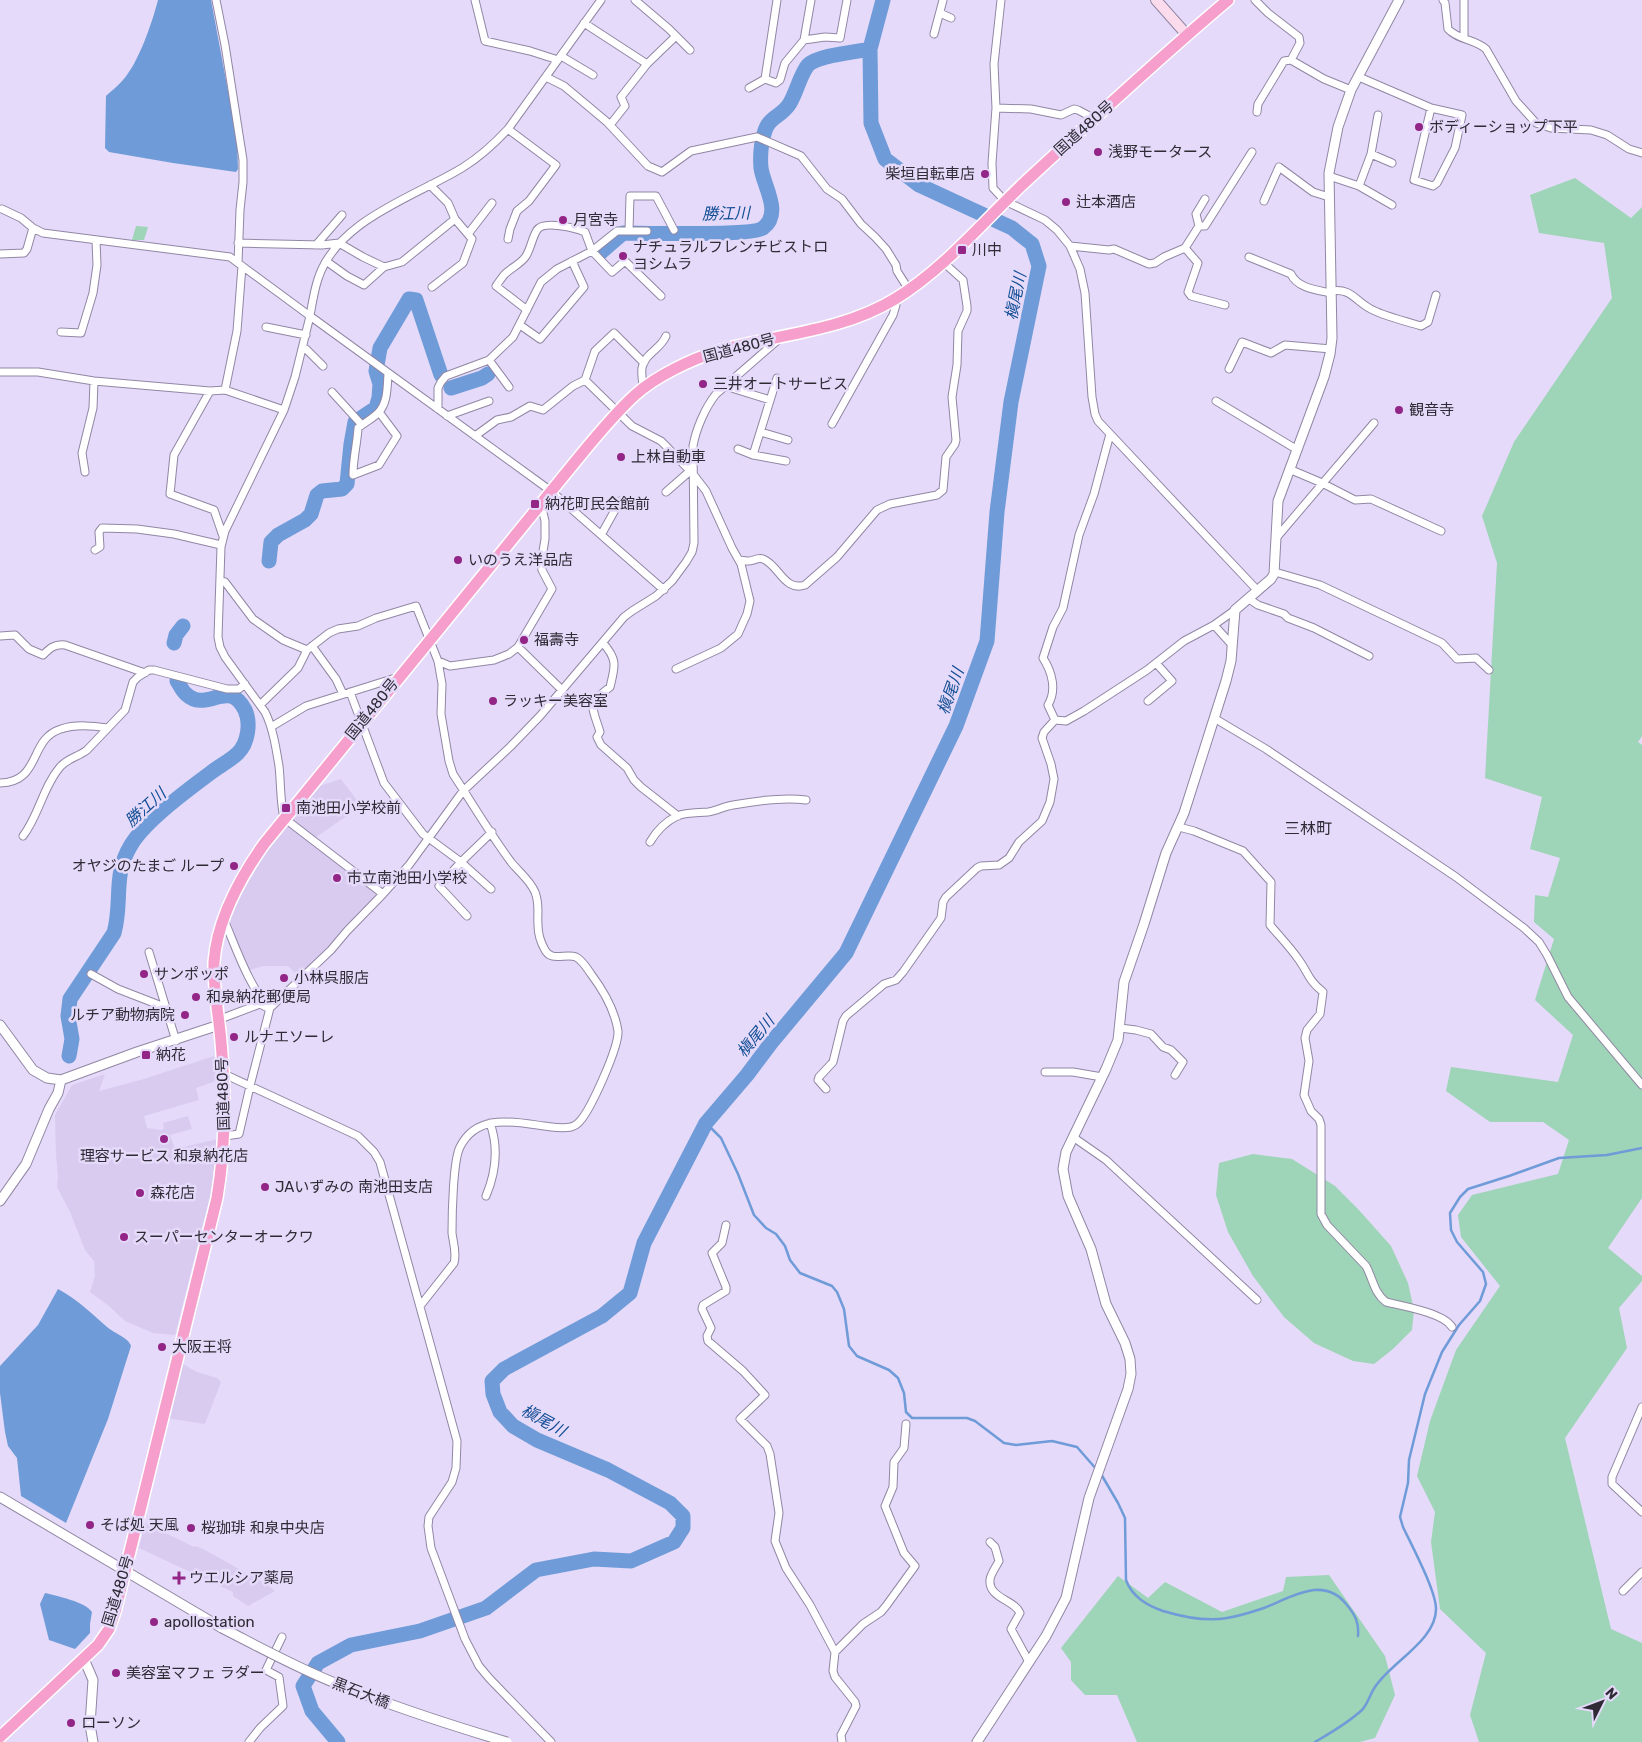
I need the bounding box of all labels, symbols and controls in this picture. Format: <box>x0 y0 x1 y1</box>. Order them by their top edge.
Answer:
street label: 国道480号 <box>1051 97 1117 159</box>
place label: ボディーショップ下平 <box>1429 118 1578 136</box>
marker: ボディーショップ下平 <box>1413 121 1425 133</box>
place label: 浅野モータース <box>1108 143 1212 161</box>
marker: 浅野モータース <box>1092 146 1104 158</box>
place label: 柴垣自転車店 <box>885 165 975 183</box>
marker: 柴垣自転車店 <box>979 168 991 180</box>
place label: 辻本酒店 <box>1076 193 1136 211</box>
marker: 辻本酒店 <box>1060 196 1072 208</box>
water label: 勝江川 <box>702 204 752 223</box>
place label: 月宮寺 <box>573 211 618 229</box>
marker: 月宮寺 <box>557 214 569 226</box>
place label: ナチュラルフレンチビストロ ヨシムラ <box>633 238 828 273</box>
place label: 川中 <box>972 241 1002 259</box>
marker: 川中 <box>956 244 968 256</box>
marker: ナチュラルフレンチビストロ ヨシムラ <box>617 250 629 262</box>
water label: 槇尾川 <box>1001 269 1030 322</box>
street label: 国道480号 <box>701 330 777 366</box>
place label: 三井オートサービス <box>713 375 848 393</box>
marker: 三井オートサービス <box>697 378 709 390</box>
place label: 観音寺 <box>1409 401 1454 419</box>
marker: 観音寺 <box>1393 404 1405 416</box>
place label: 上林自動車 <box>631 448 706 466</box>
marker: 上林自動車 <box>615 451 627 463</box>
place label: 納花町民会館前 <box>545 495 650 513</box>
marker: 納花町民会館前 <box>529 498 541 510</box>
place label: いのうえ洋品店 <box>468 551 573 569</box>
marker: いのうえ洋品店 <box>452 554 464 566</box>
place label: 福壽寺 <box>534 631 579 649</box>
marker: 福壽寺 <box>518 634 530 646</box>
water label: 槇尾川 <box>933 663 968 717</box>
street label: 国道480号 <box>342 675 402 743</box>
place label: ラッキー美容室 <box>503 692 608 710</box>
marker: ラッキー美容室 <box>487 695 499 707</box>
water label: 勝江川 <box>121 783 171 830</box>
place label: 南池田小学校前 <box>296 799 401 817</box>
marker: 南池田小学校前 <box>280 802 292 814</box>
district label: 三林町 <box>1284 819 1332 838</box>
place label: オヤジのたまご ループ <box>72 857 224 875</box>
marker: オヤジのたまご ループ <box>228 860 240 872</box>
place label: 市立南池田小学校 <box>347 869 467 887</box>
marker: 市立南池田小学校 <box>331 872 343 884</box>
place label: サンポッポ <box>154 965 229 983</box>
marker: サンポッポ <box>138 968 150 980</box>
place label: 小林呉服店 <box>294 969 369 987</box>
marker: 小林呉服店 <box>278 972 290 984</box>
place label: 和泉納花郵便局 <box>206 988 311 1006</box>
marker: 和泉納花郵便局 <box>190 991 202 1003</box>
place label: ルチア動物病院 <box>70 1006 175 1024</box>
marker: ルチア動物病院 <box>179 1009 191 1021</box>
water label: 槇尾川 <box>733 1010 779 1061</box>
place label: ルナエソーレ <box>244 1028 334 1046</box>
marker: ルナエソーレ <box>228 1031 240 1043</box>
place label: 納花 <box>156 1046 186 1064</box>
marker: 納花 <box>140 1049 152 1061</box>
street label: 国道480号 <box>213 1057 233 1131</box>
marker: 理容サービス 和泉納花店 <box>158 1133 170 1145</box>
place label: 理容サービス 和泉納花店 <box>80 1147 248 1165</box>
place label: JAいずみの 南池田支店 <box>275 1178 433 1196</box>
marker: JAいずみの 南池田支店 <box>259 1181 271 1193</box>
place label: 森花店 <box>150 1184 195 1202</box>
marker: 森花店 <box>134 1187 146 1199</box>
place label: スーパーセンターオークワ <box>134 1228 314 1246</box>
marker: スーパーセンターオークワ <box>118 1231 130 1243</box>
place label: 大阪王将 <box>172 1338 232 1356</box>
marker: 大阪王将 <box>156 1341 168 1353</box>
water label: 槇尾川 <box>518 1400 571 1441</box>
place label: そば処 天風 <box>100 1516 179 1534</box>
marker: そば処 天風 <box>84 1519 96 1531</box>
place label: 桜珈琲 和泉中央店 <box>201 1519 325 1537</box>
marker: 桜珈琲 和泉中央店 <box>185 1522 197 1534</box>
street label: 国道480号 <box>99 1553 137 1629</box>
place label: ウエルシア薬局 <box>189 1569 294 1587</box>
marker: ウエルシア薬局 <box>173 1572 185 1584</box>
place label: apollostation <box>164 1613 255 1631</box>
marker: apollostation <box>148 1616 160 1628</box>
place label: 美容室マフェ ラダー <box>126 1664 265 1682</box>
marker: 美容室マフェ ラダー <box>110 1667 122 1679</box>
street label: 黒石大橋 <box>330 1674 392 1712</box>
north arrow <box>1577 1677 1627 1727</box>
text: N <box>1602 1684 1621 1703</box>
place label: ローソン <box>81 1714 141 1732</box>
marker: ローソン <box>65 1717 77 1729</box>

